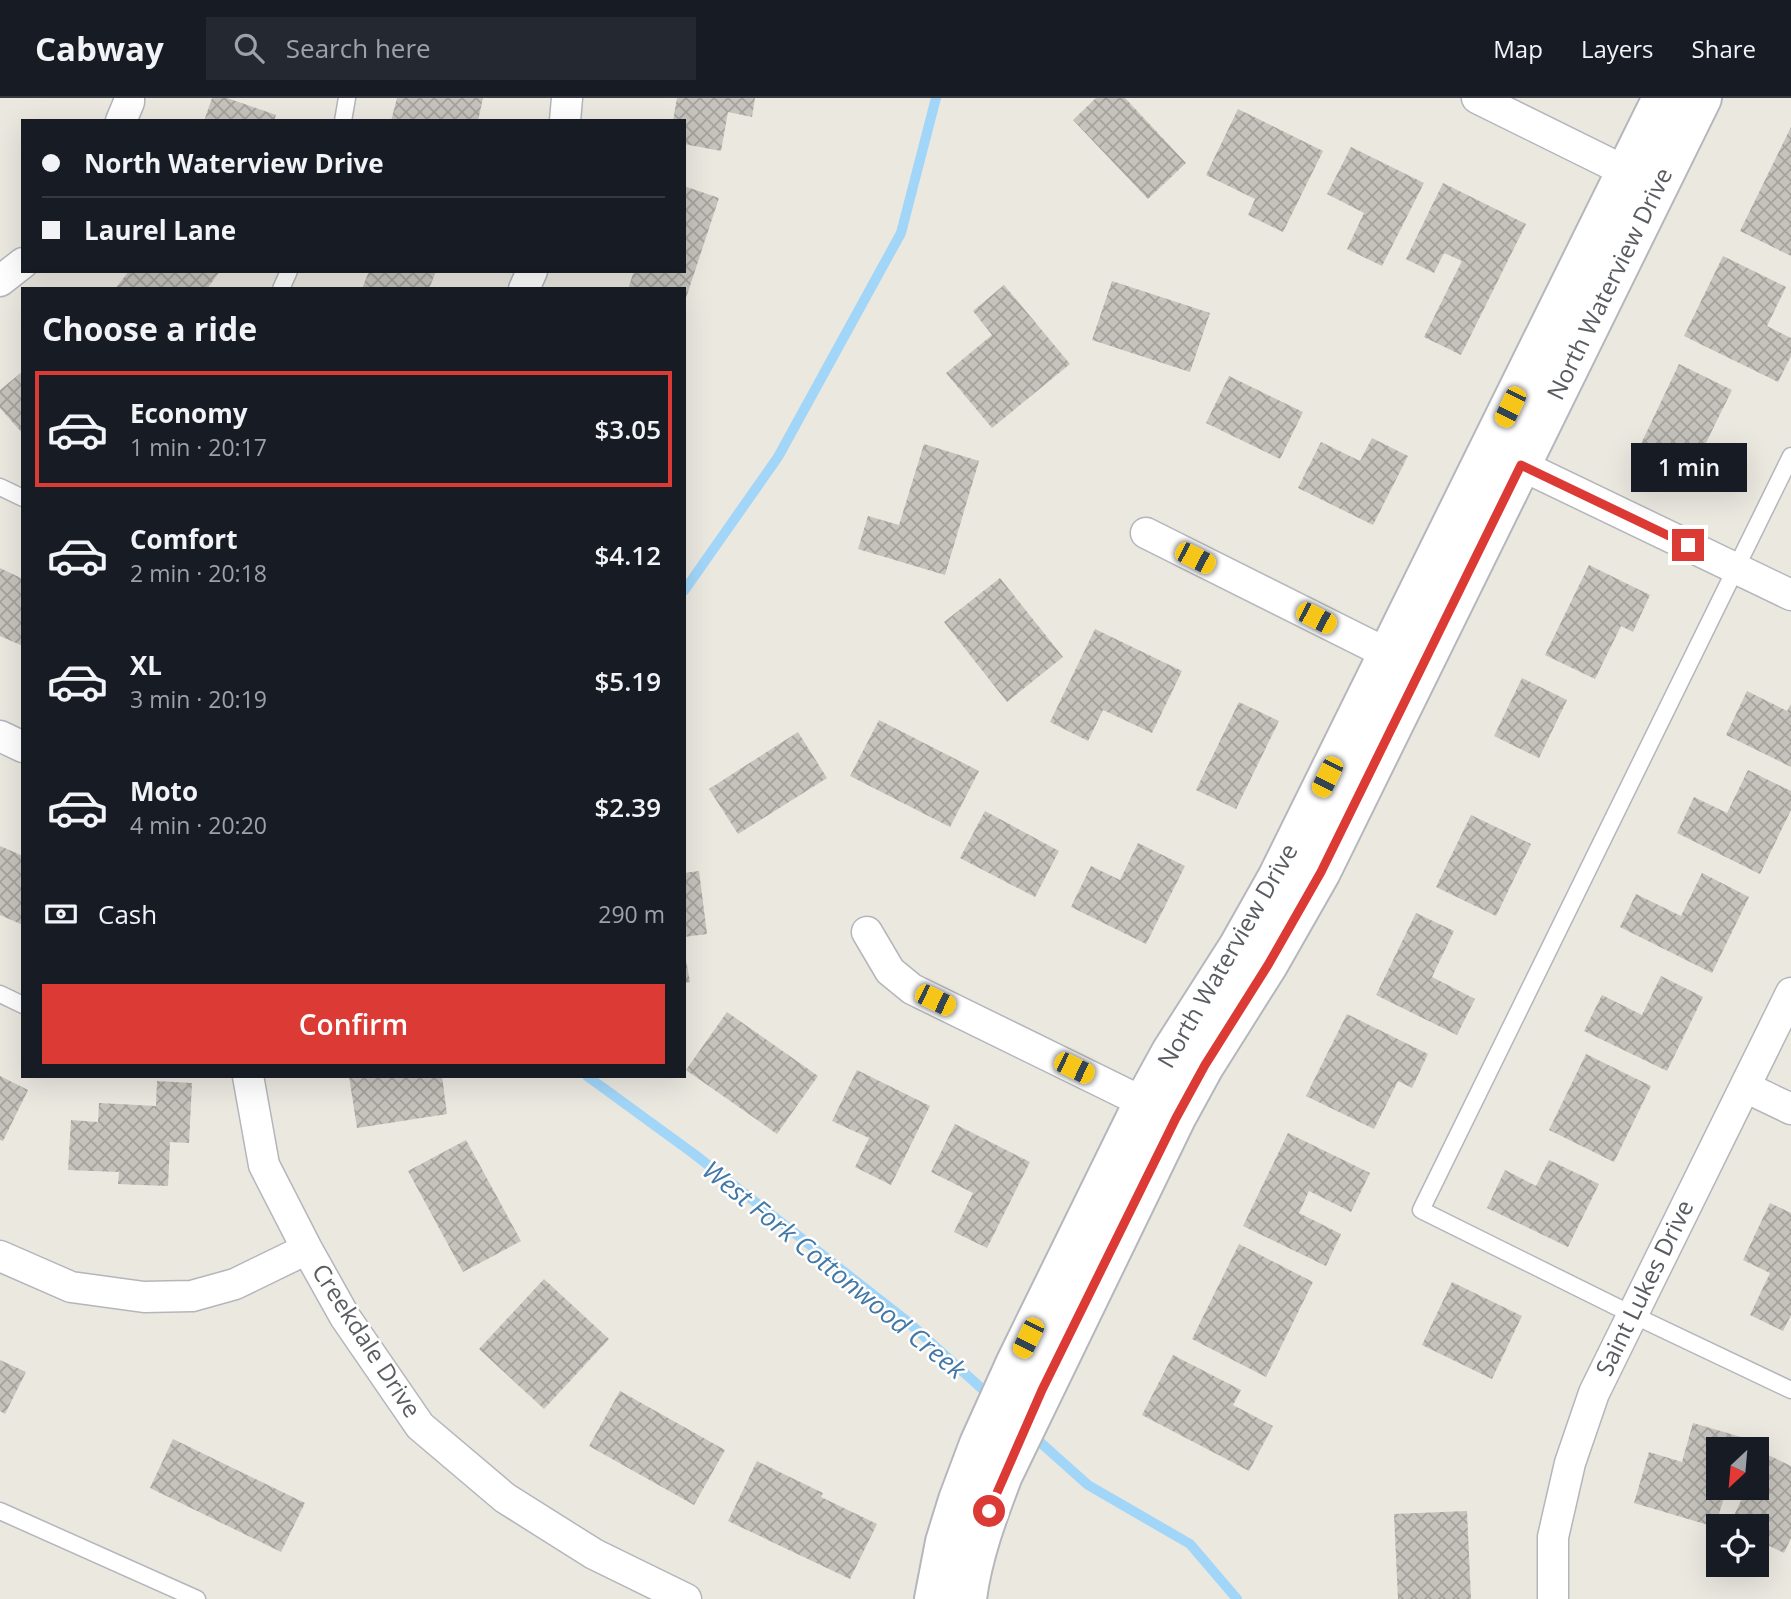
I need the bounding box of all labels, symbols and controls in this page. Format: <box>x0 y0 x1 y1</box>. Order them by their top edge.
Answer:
search box <box>206 17 696 80</box>
text: Cabway <box>35 26 164 71</box>
icon: search <box>230 29 268 67</box>
text: Search here <box>286 30 431 66</box>
text: Map <box>1493 32 1543 65</box>
text: Layers <box>1581 32 1654 65</box>
text: Share <box>1692 32 1756 65</box>
text: North Waterview Drive <box>84 145 384 181</box>
street label: North Waterview Drive <box>1538 162 1679 405</box>
text: Laurel Lane <box>84 212 236 248</box>
text: Choose a ride <box>42 307 257 350</box>
car <box>1492 384 1529 430</box>
text: Economy <box>130 395 248 431</box>
icon: car <box>46 398 109 461</box>
text: $3.05 <box>594 411 661 447</box>
text: 1 min · 20:17 <box>130 431 267 463</box>
callout: 1 min <box>1630 444 1746 492</box>
text: 1 min <box>1658 451 1720 483</box>
text: Comfort <box>130 521 237 557</box>
icon: car <box>46 524 109 587</box>
route end <box>1672 529 1704 561</box>
text: $4.12 <box>594 537 661 573</box>
car <box>1172 539 1219 577</box>
text: 2 min · 20:18 <box>130 557 267 589</box>
car <box>1293 599 1340 637</box>
text: XL <box>130 647 162 683</box>
icon: car <box>46 650 109 713</box>
text: $5.19 <box>594 663 661 699</box>
text: 3 min · 20:19 <box>130 683 267 715</box>
car <box>1309 754 1346 800</box>
text: Moto <box>130 773 198 809</box>
icon: car <box>46 776 109 839</box>
text: $2.39 <box>594 789 661 825</box>
text: 4 min · 20:20 <box>130 809 267 841</box>
street label: North Waterview Drive <box>1149 837 1305 1074</box>
icon: cash <box>42 895 80 933</box>
text: Cash <box>98 896 157 932</box>
text: 290 m <box>598 898 665 930</box>
car <box>912 981 959 1019</box>
button: Confirm <box>42 984 665 1064</box>
car <box>1051 1049 1098 1087</box>
water label: West Fork Cottonwood Creek <box>695 1152 975 1388</box>
street label: Saint Lukes Drive <box>1587 1194 1701 1381</box>
street label: Creekdale Drive <box>305 1257 429 1423</box>
car <box>1010 1315 1047 1361</box>
north arrow <box>1706 1437 1769 1500</box>
map controls <box>1706 1437 1769 1577</box>
route start <box>973 1495 1005 1527</box>
button: locate <box>1706 1514 1769 1577</box>

